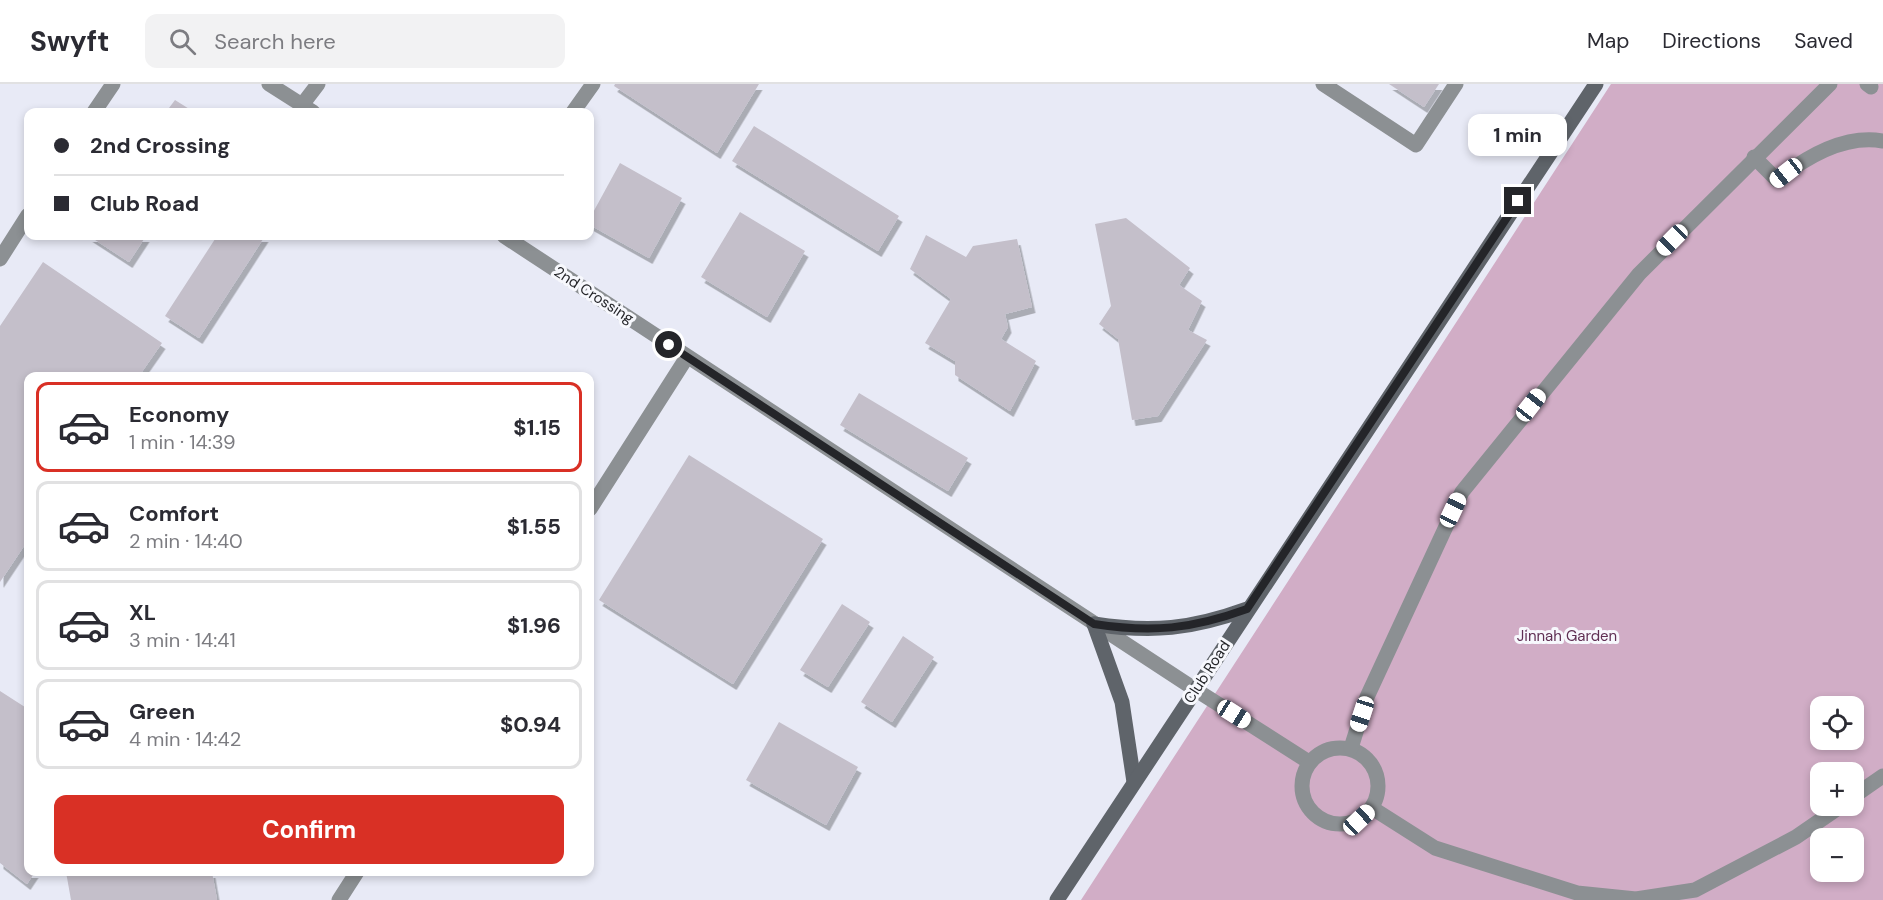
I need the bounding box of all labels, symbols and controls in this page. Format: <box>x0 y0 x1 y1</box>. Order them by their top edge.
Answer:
search box <box>145 14 565 68</box>
text: Swyft <box>30 23 109 60</box>
icon: search <box>166 25 199 58</box>
text: Search here <box>214 27 336 56</box>
text: Map <box>1587 27 1629 55</box>
text: Directions <box>1662 27 1761 55</box>
text: Saved <box>1794 27 1853 55</box>
callout: 1 min <box>1468 114 1568 156</box>
text: 1 min <box>1493 122 1542 148</box>
text: 2nd Crossing <box>90 131 230 160</box>
car <box>1766 155 1806 191</box>
route end <box>1504 187 1531 214</box>
text: Club Road <box>90 189 199 218</box>
car <box>1653 221 1691 259</box>
street label: 2nd Crossing <box>550 262 638 328</box>
route start <box>655 331 682 358</box>
car <box>1513 385 1549 425</box>
icon: car <box>57 400 111 454</box>
text: Economy <box>129 400 229 429</box>
text: $1.15 <box>513 413 561 442</box>
text: 1 min · 14:39 <box>129 429 235 455</box>
car <box>1437 490 1469 530</box>
icon: car <box>57 499 111 553</box>
text: Comfort <box>129 499 219 528</box>
text: $1.55 <box>507 512 561 541</box>
text: 2 min · 14:40 <box>129 528 243 554</box>
icon: car <box>57 598 111 652</box>
text: XL <box>129 598 156 627</box>
text: $1.96 <box>507 611 561 640</box>
park label: Jinnah Garden <box>1517 626 1617 646</box>
text: 3 min · 14:41 <box>129 627 236 653</box>
street label: Club Road <box>1179 637 1235 707</box>
car <box>1348 694 1376 734</box>
map controls <box>1810 696 1864 882</box>
button: locate <box>1810 696 1864 750</box>
icon: car <box>57 697 111 751</box>
text: Green <box>129 697 195 726</box>
car <box>1214 697 1254 731</box>
text: $0.94 <box>500 710 561 739</box>
text: 4 min · 14:42 <box>129 726 241 752</box>
button: + <box>1810 762 1864 816</box>
button: Confirm <box>54 795 564 864</box>
car <box>1340 801 1378 839</box>
button: − <box>1810 828 1864 882</box>

